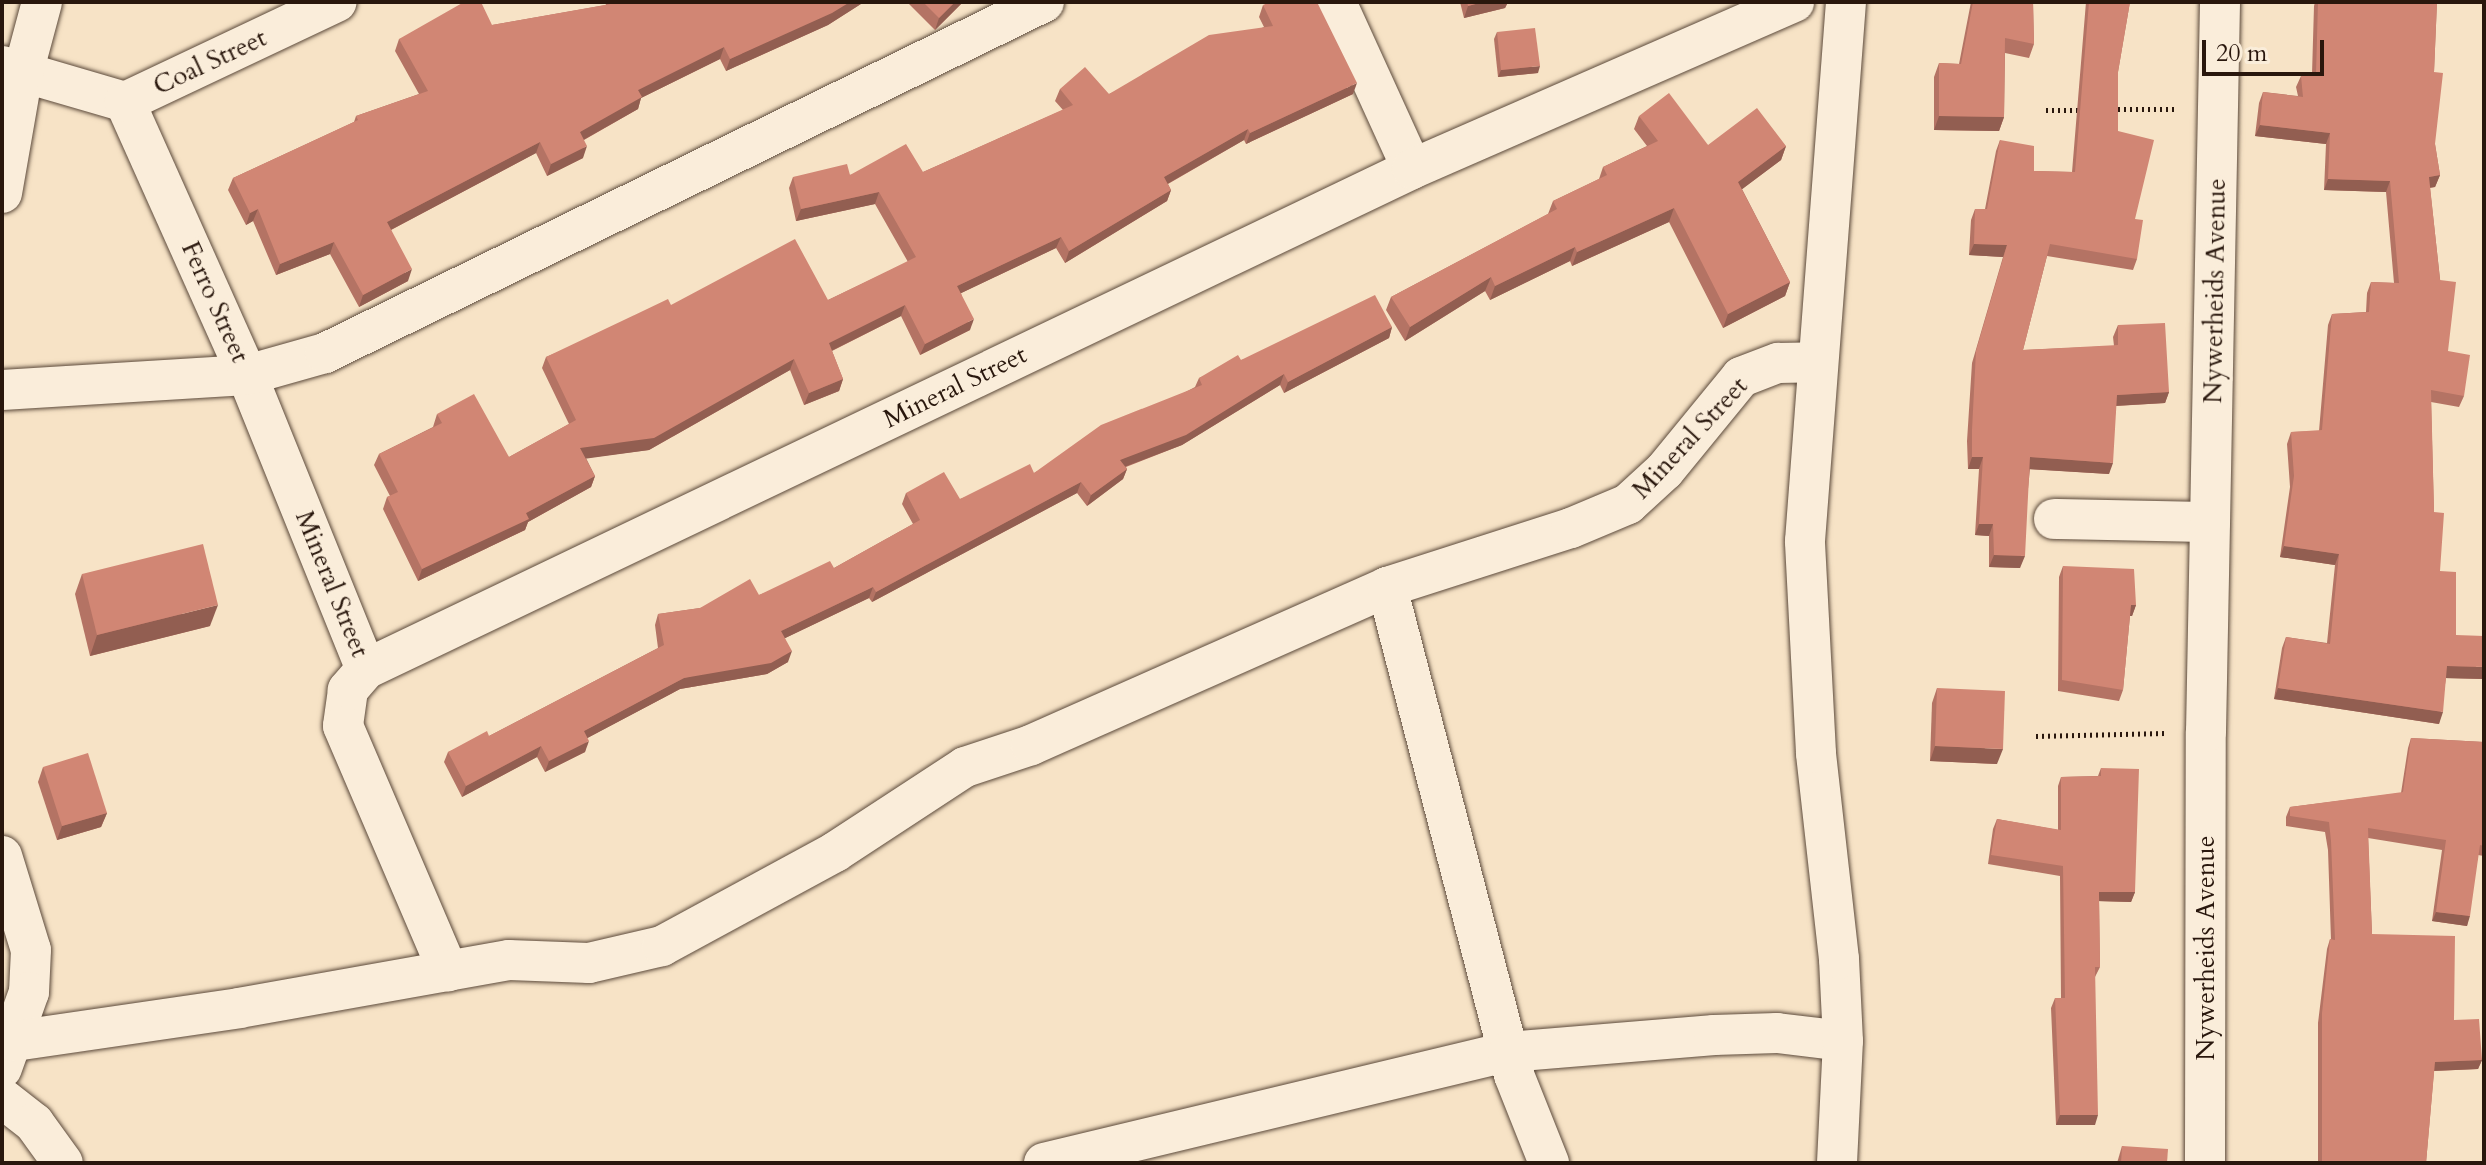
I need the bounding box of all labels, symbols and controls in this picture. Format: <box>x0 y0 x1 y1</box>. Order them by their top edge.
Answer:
street label: Coal Street <box>148 22 272 102</box>
scale bar <box>2206 24 2328 74</box>
text: 20 m <box>2216 37 2267 70</box>
street label: Nywerheids Avenue <box>2197 178 2233 404</box>
street label: Ferro Street <box>174 237 256 367</box>
street label: Mineral Street <box>878 339 1032 435</box>
street label: Mineral Street <box>1626 371 1754 505</box>
street label: Mineral Street <box>288 506 376 662</box>
street label: Nywerheids Avenue <box>2190 835 2222 1061</box>

